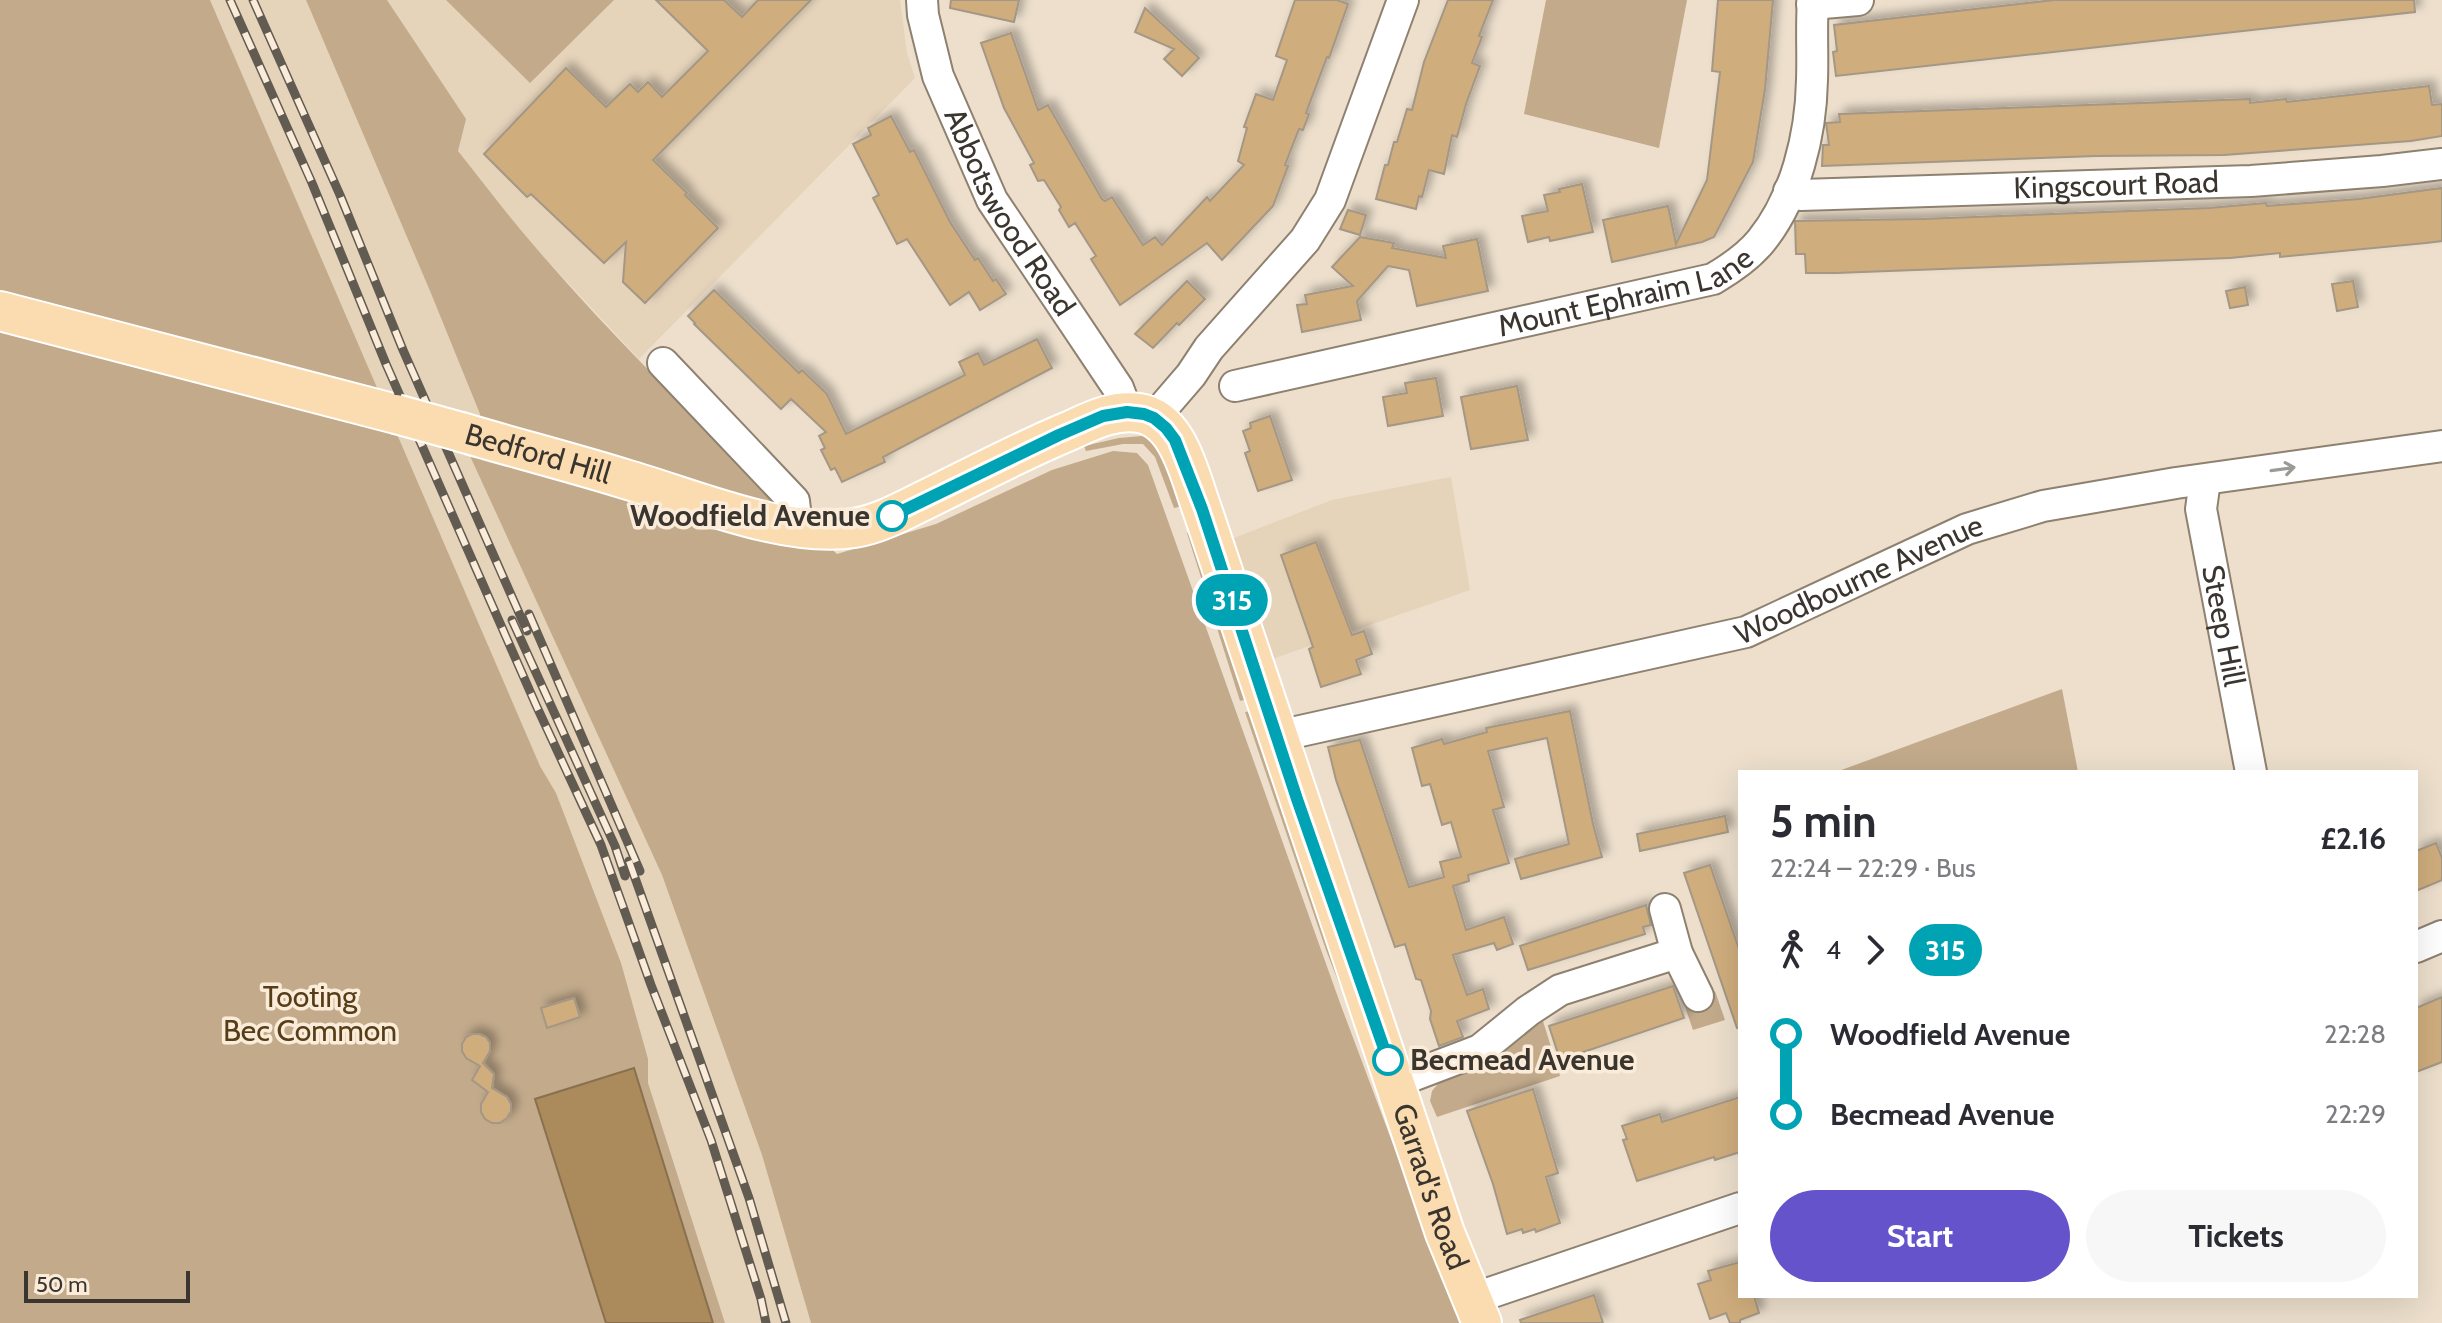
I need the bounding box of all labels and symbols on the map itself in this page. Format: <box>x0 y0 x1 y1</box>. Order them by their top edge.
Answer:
street label: Abbotswood Road <box>936 103 1083 323</box>
street label: Kingscourt Road <box>2013 163 2219 206</box>
street label: Mount Ephraim Lane <box>1494 239 1760 345</box>
street label: Bedford Hill <box>461 415 616 492</box>
one-way arrow <box>2269 461 2295 476</box>
place label: Woodfield Avenue <box>630 497 870 534</box>
marker: Woodfield Avenue <box>877 501 907 531</box>
street label: Woodbourne Avenue <box>1729 506 1987 653</box>
street label: Steep Hill <box>2194 562 2253 689</box>
line badge: 315 <box>1186 574 1278 626</box>
park label: Tooting Bec Common <box>223 978 397 1049</box>
place label: Becmead Avenue <box>1410 1041 1634 1078</box>
marker: Becmead Avenue <box>1373 1045 1403 1075</box>
street label: Garrad's Road <box>1385 1098 1477 1275</box>
scale bar <box>24 1267 190 1303</box>

